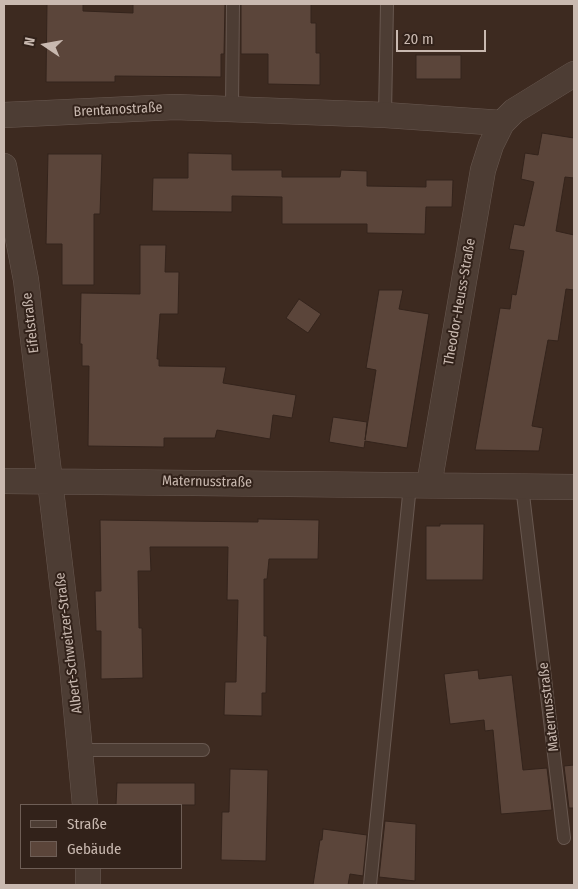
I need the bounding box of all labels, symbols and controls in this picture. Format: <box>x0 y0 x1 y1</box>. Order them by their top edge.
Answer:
north arrow <box>20 20 70 70</box>
scale bar <box>398 20 488 52</box>
text: 20 m <box>404 30 434 48</box>
text: N <box>21 36 39 48</box>
street label: Brentanostraße <box>73 99 163 121</box>
street label: Theodor-Heuss-Straße <box>441 237 479 367</box>
street label: Eifelstraße <box>19 292 43 354</box>
street label: Maternusstraße <box>162 473 252 491</box>
street label: Albert-Schweitzer-Straße <box>52 571 86 715</box>
street label: Maternusstraße <box>535 661 563 753</box>
legend <box>20 804 182 869</box>
text: Straße <box>67 815 107 833</box>
text: Gebäude <box>67 840 122 858</box>

